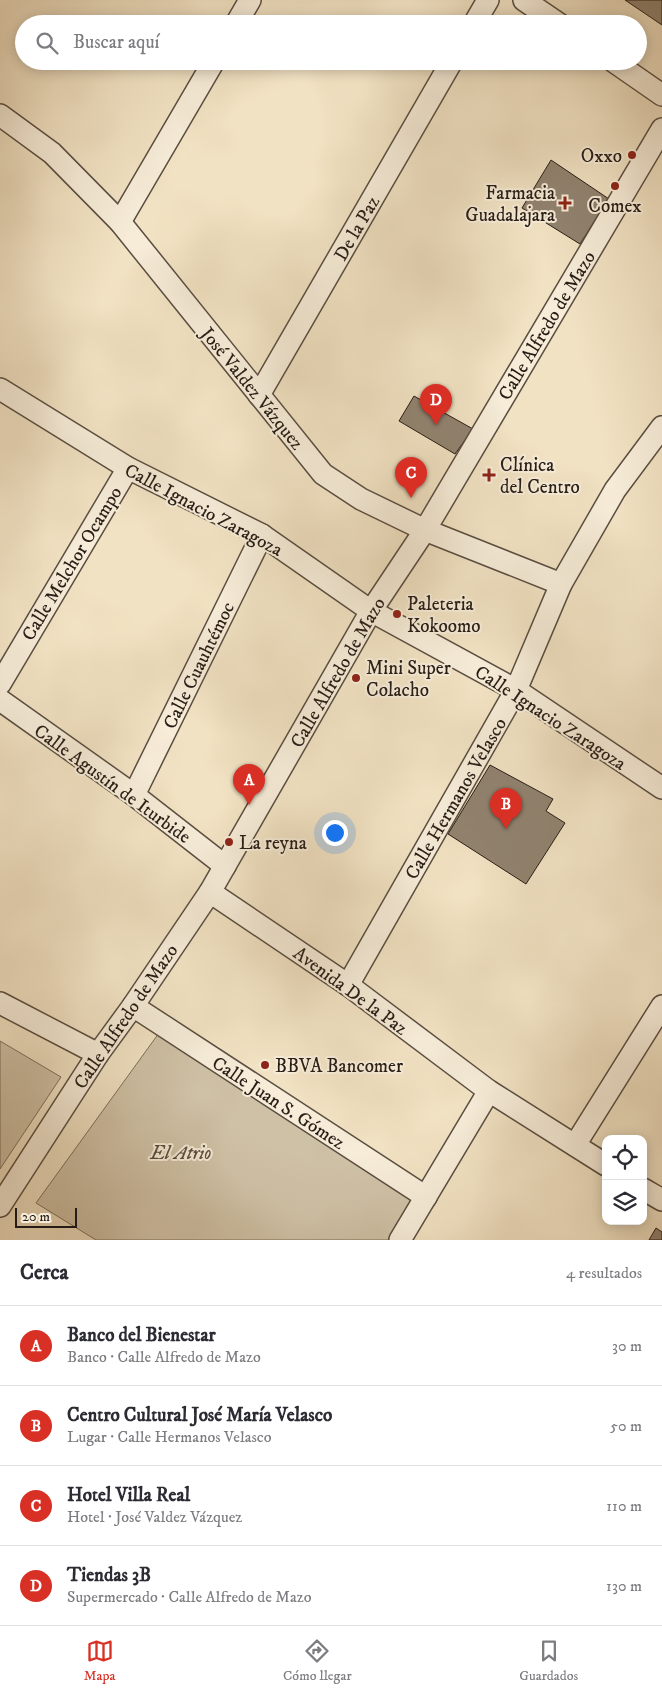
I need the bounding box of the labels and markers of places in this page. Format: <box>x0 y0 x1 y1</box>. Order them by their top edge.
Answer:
place label: Oxxo <box>581 145 622 168</box>
marker: Oxxo <box>626 149 638 161</box>
marker: Comex <box>609 180 621 192</box>
place label: Farmacia Guadalajara <box>465 182 555 227</box>
place label: Comex <box>588 195 642 218</box>
marker: Farmacia Guadalajara <box>559 197 571 209</box>
pin: D <box>420 384 452 425</box>
place label: Clínica del Centro <box>500 454 580 499</box>
pin: C <box>395 457 427 498</box>
marker: Clínica del Centro <box>482 468 496 482</box>
place label: Paleteria Kokoomo <box>407 593 481 638</box>
marker: Paleteria Kokoomo <box>391 608 403 620</box>
place label: Mini Super Colacho <box>366 657 451 702</box>
marker: Mini Super Colacho <box>350 672 362 684</box>
pin: A <box>233 764 265 805</box>
pin: B <box>490 788 522 829</box>
place label: La reyna <box>239 832 307 855</box>
marker: La reyna <box>223 836 235 848</box>
place label: BBVA Bancomer <box>275 1055 403 1078</box>
marker: BBVA Bancomer <box>259 1059 271 1071</box>

